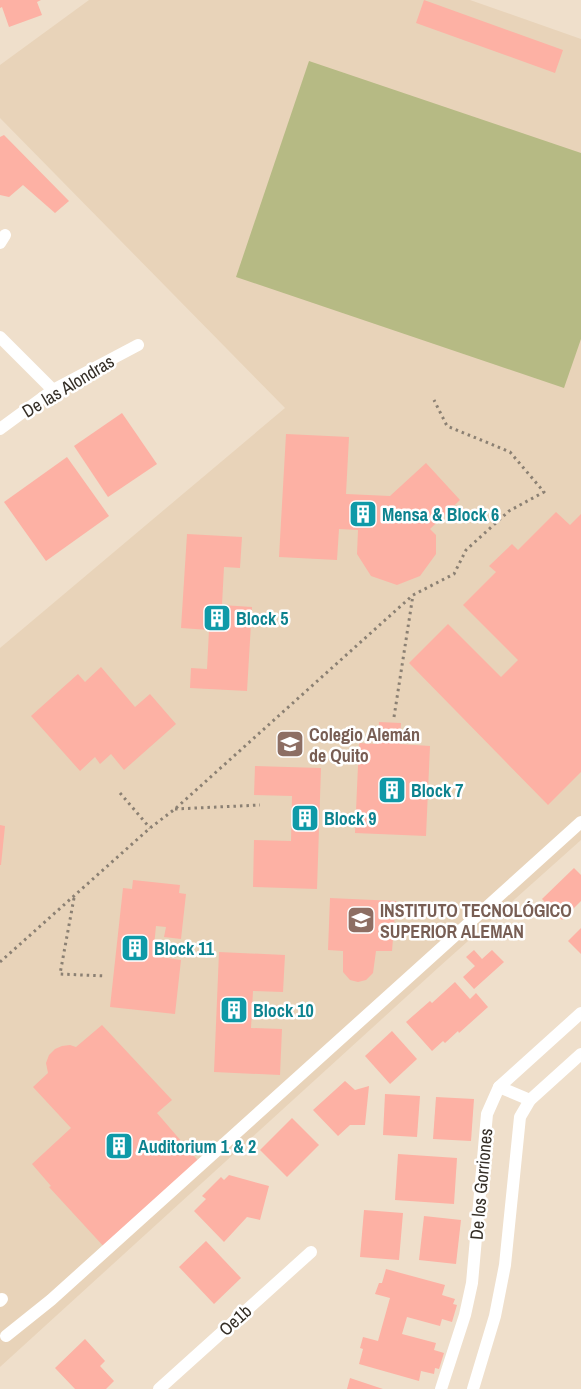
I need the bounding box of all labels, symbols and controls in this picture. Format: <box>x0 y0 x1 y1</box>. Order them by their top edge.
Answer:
street label: De las Alondras <box>17 349 119 423</box>
building icon: Mensa & Block 6 <box>348 499 378 529</box>
place label: Mensa & Block 6 <box>382 502 499 527</box>
building icon: Block 5 <box>202 603 232 633</box>
place label: Block 5 <box>236 606 289 631</box>
place label: Colegio Alemán de Quito <box>309 722 420 768</box>
school or university icon: Colegio Alemán de Quito <box>275 729 305 759</box>
building icon: Block 7 <box>377 775 407 805</box>
place label: Block 7 <box>411 778 464 803</box>
building icon: Block 9 <box>290 803 320 833</box>
place label: Block 9 <box>324 806 377 831</box>
place label: INSTITUTO TECNOLÓGICO SUPERIOR ALEMAN <box>380 898 572 944</box>
school or university icon: INSTITUTO TECNOLÓGICO SUPERIOR ALEMAN <box>346 905 376 935</box>
building icon: Block 11 <box>120 933 150 963</box>
place label: Block 11 <box>154 936 215 961</box>
building icon: Block 10 <box>219 995 249 1025</box>
place label: Block 10 <box>253 998 314 1023</box>
street label: De los Gorriones <box>464 1127 498 1241</box>
building icon: Auditorium 1 & 2 <box>104 1131 134 1161</box>
place label: Auditorium 1 & 2 <box>138 1134 256 1159</box>
street label: Oe1b <box>213 1299 257 1341</box>

